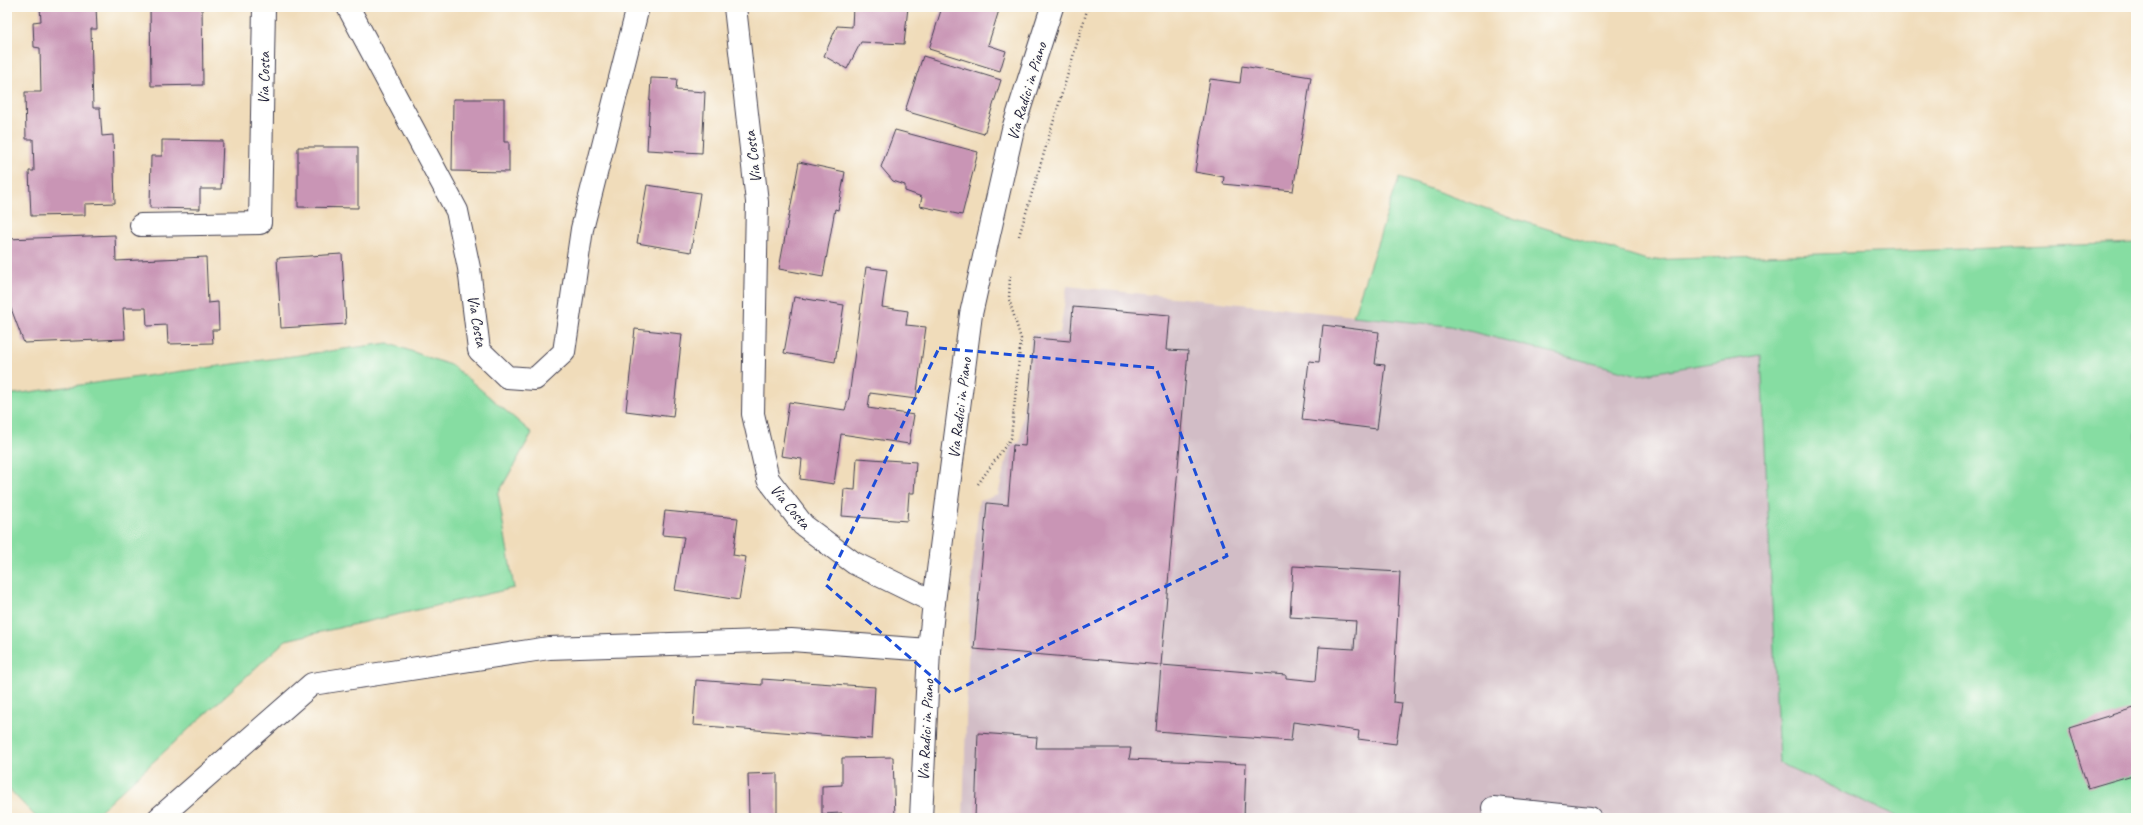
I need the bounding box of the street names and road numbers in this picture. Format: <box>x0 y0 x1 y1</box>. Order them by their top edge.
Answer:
street label: Via Radici in Piano <box>1003 39 1052 143</box>
street label: Via Costa <box>254 51 274 104</box>
street label: Via Costa <box>740 129 766 184</box>
street label: Via Costa <box>463 294 492 350</box>
street label: Via Radici in Piano <box>944 355 976 460</box>
street label: Via Costa <box>766 480 815 534</box>
street label: Via Radici in Piano <box>913 678 939 781</box>

